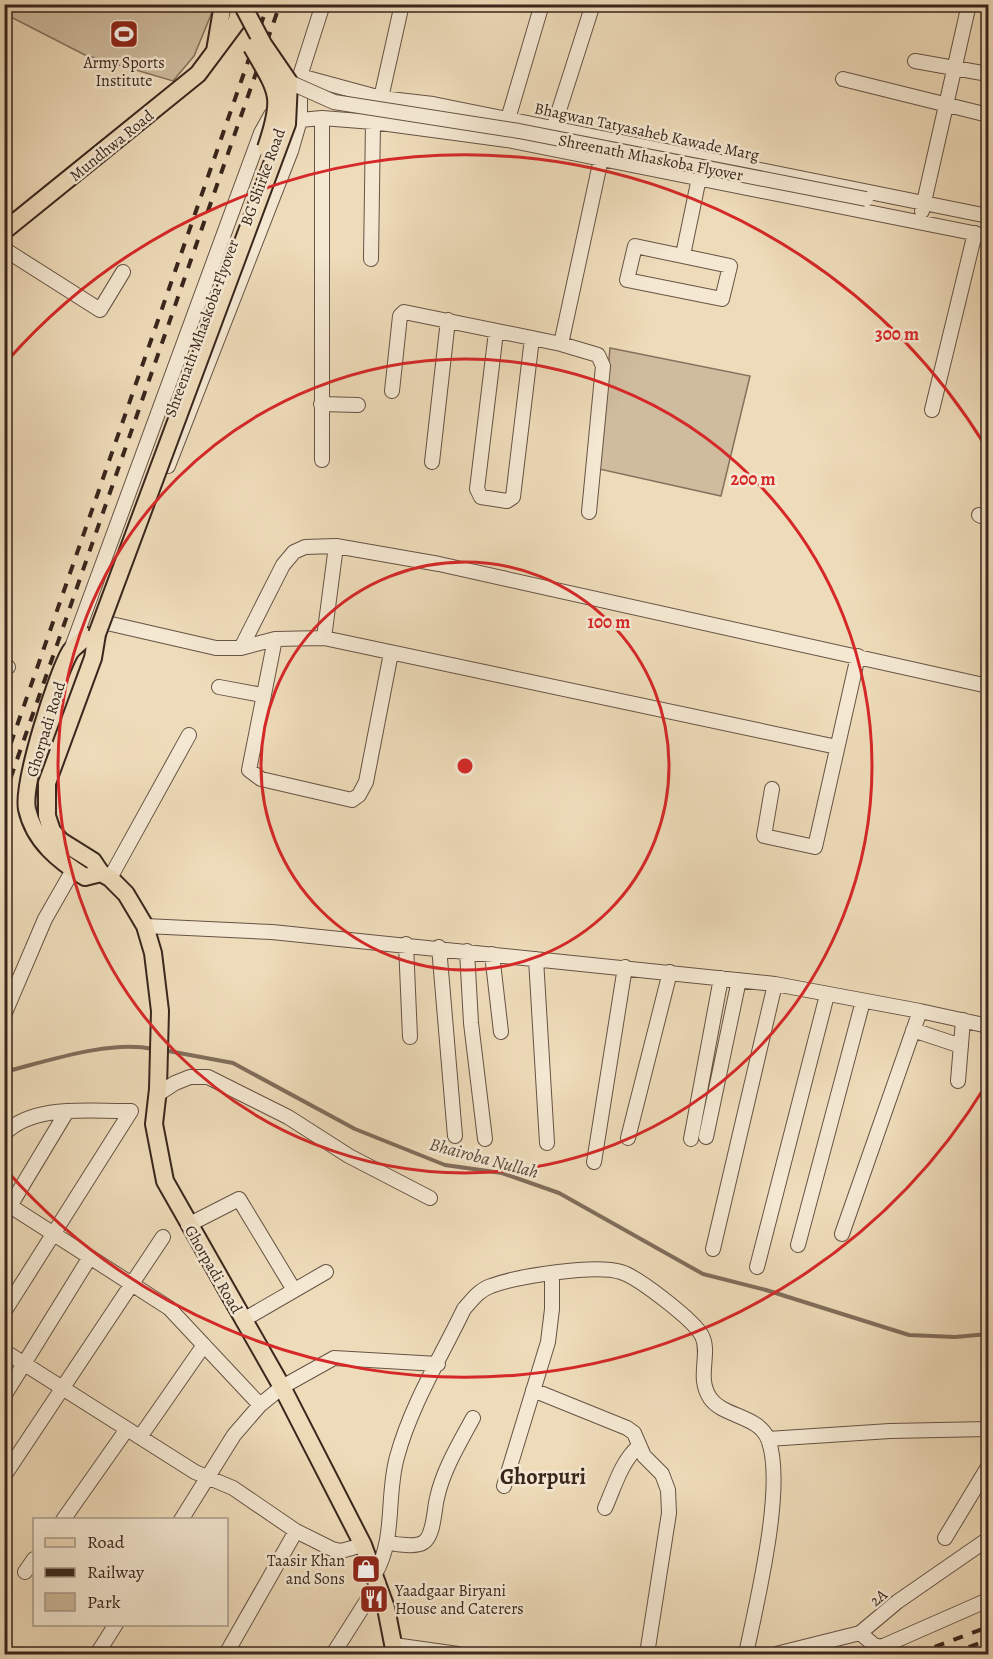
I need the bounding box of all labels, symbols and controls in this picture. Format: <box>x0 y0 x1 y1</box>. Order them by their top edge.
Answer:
sports icon: Army Sports Institute <box>108 18 140 50</box>
place label: Army Sports Institute <box>82 52 165 92</box>
street label: Bhagwan Tatyasaheb Kawade Marg <box>532 97 761 167</box>
street label: Mundhwa Road <box>65 105 159 187</box>
street label: BG Shirke Road <box>235 125 291 229</box>
street label: Shreenath Mhaskoba Flyover <box>557 129 745 187</box>
street label: Shreenath Mhaskoba Flyover <box>160 236 244 420</box>
text: 300 m <box>875 322 919 346</box>
text: 200 m <box>730 467 776 491</box>
text: 100 m <box>588 610 630 634</box>
street label: Ghorpadi Road <box>21 679 71 780</box>
centre of rings <box>455 756 475 776</box>
water label: Bhairoba Nullah <box>427 1132 541 1184</box>
street label: Ghorpadi Road <box>179 1221 248 1318</box>
district label: Ghorpuri <box>500 1462 586 1492</box>
legend <box>33 1518 228 1626</box>
text: Road <box>87 1530 125 1554</box>
place label: Taasir Khan and Sons <box>267 1550 345 1590</box>
shop icon: Taasir Khan and Sons <box>350 1553 382 1585</box>
text: Railway <box>87 1560 145 1584</box>
place label: Yaadgaar Biryani House and Caterers <box>394 1580 524 1620</box>
restaurant icon: Yaadgaar Biryani House and Caterers <box>358 1583 390 1615</box>
street label: 2A <box>865 1583 893 1612</box>
text: Park <box>87 1590 121 1614</box>

